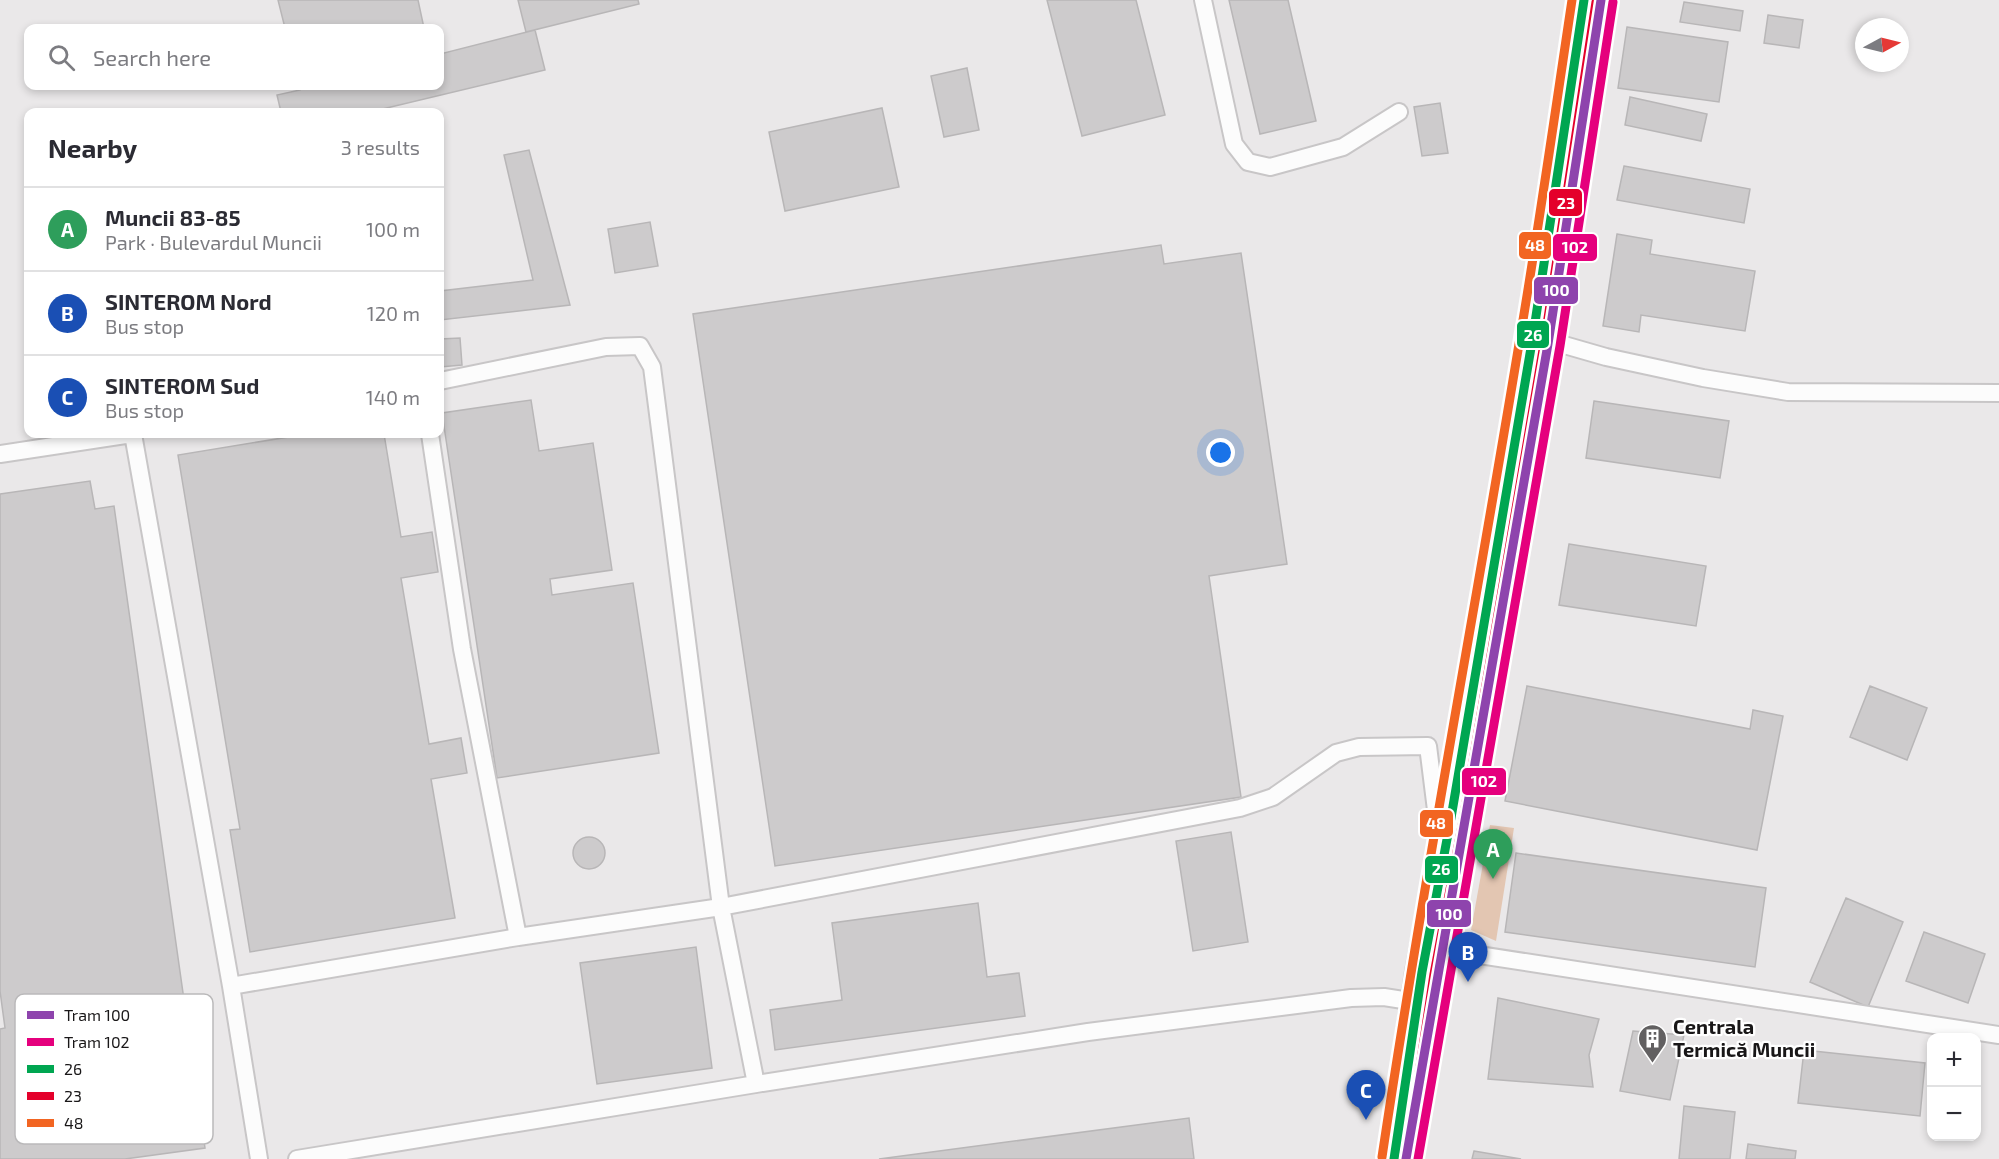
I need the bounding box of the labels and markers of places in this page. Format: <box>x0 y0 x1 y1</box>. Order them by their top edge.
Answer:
pin: A <box>1474 830 1512 879</box>
pin: B <box>1448 932 1488 982</box>
place label: Centrala Termică Muncii <box>1673 1014 1815 1061</box>
building icon: Centrala Termică Muncii <box>1636 1022 1668 1064</box>
pin: C <box>1346 1070 1386 1120</box>

